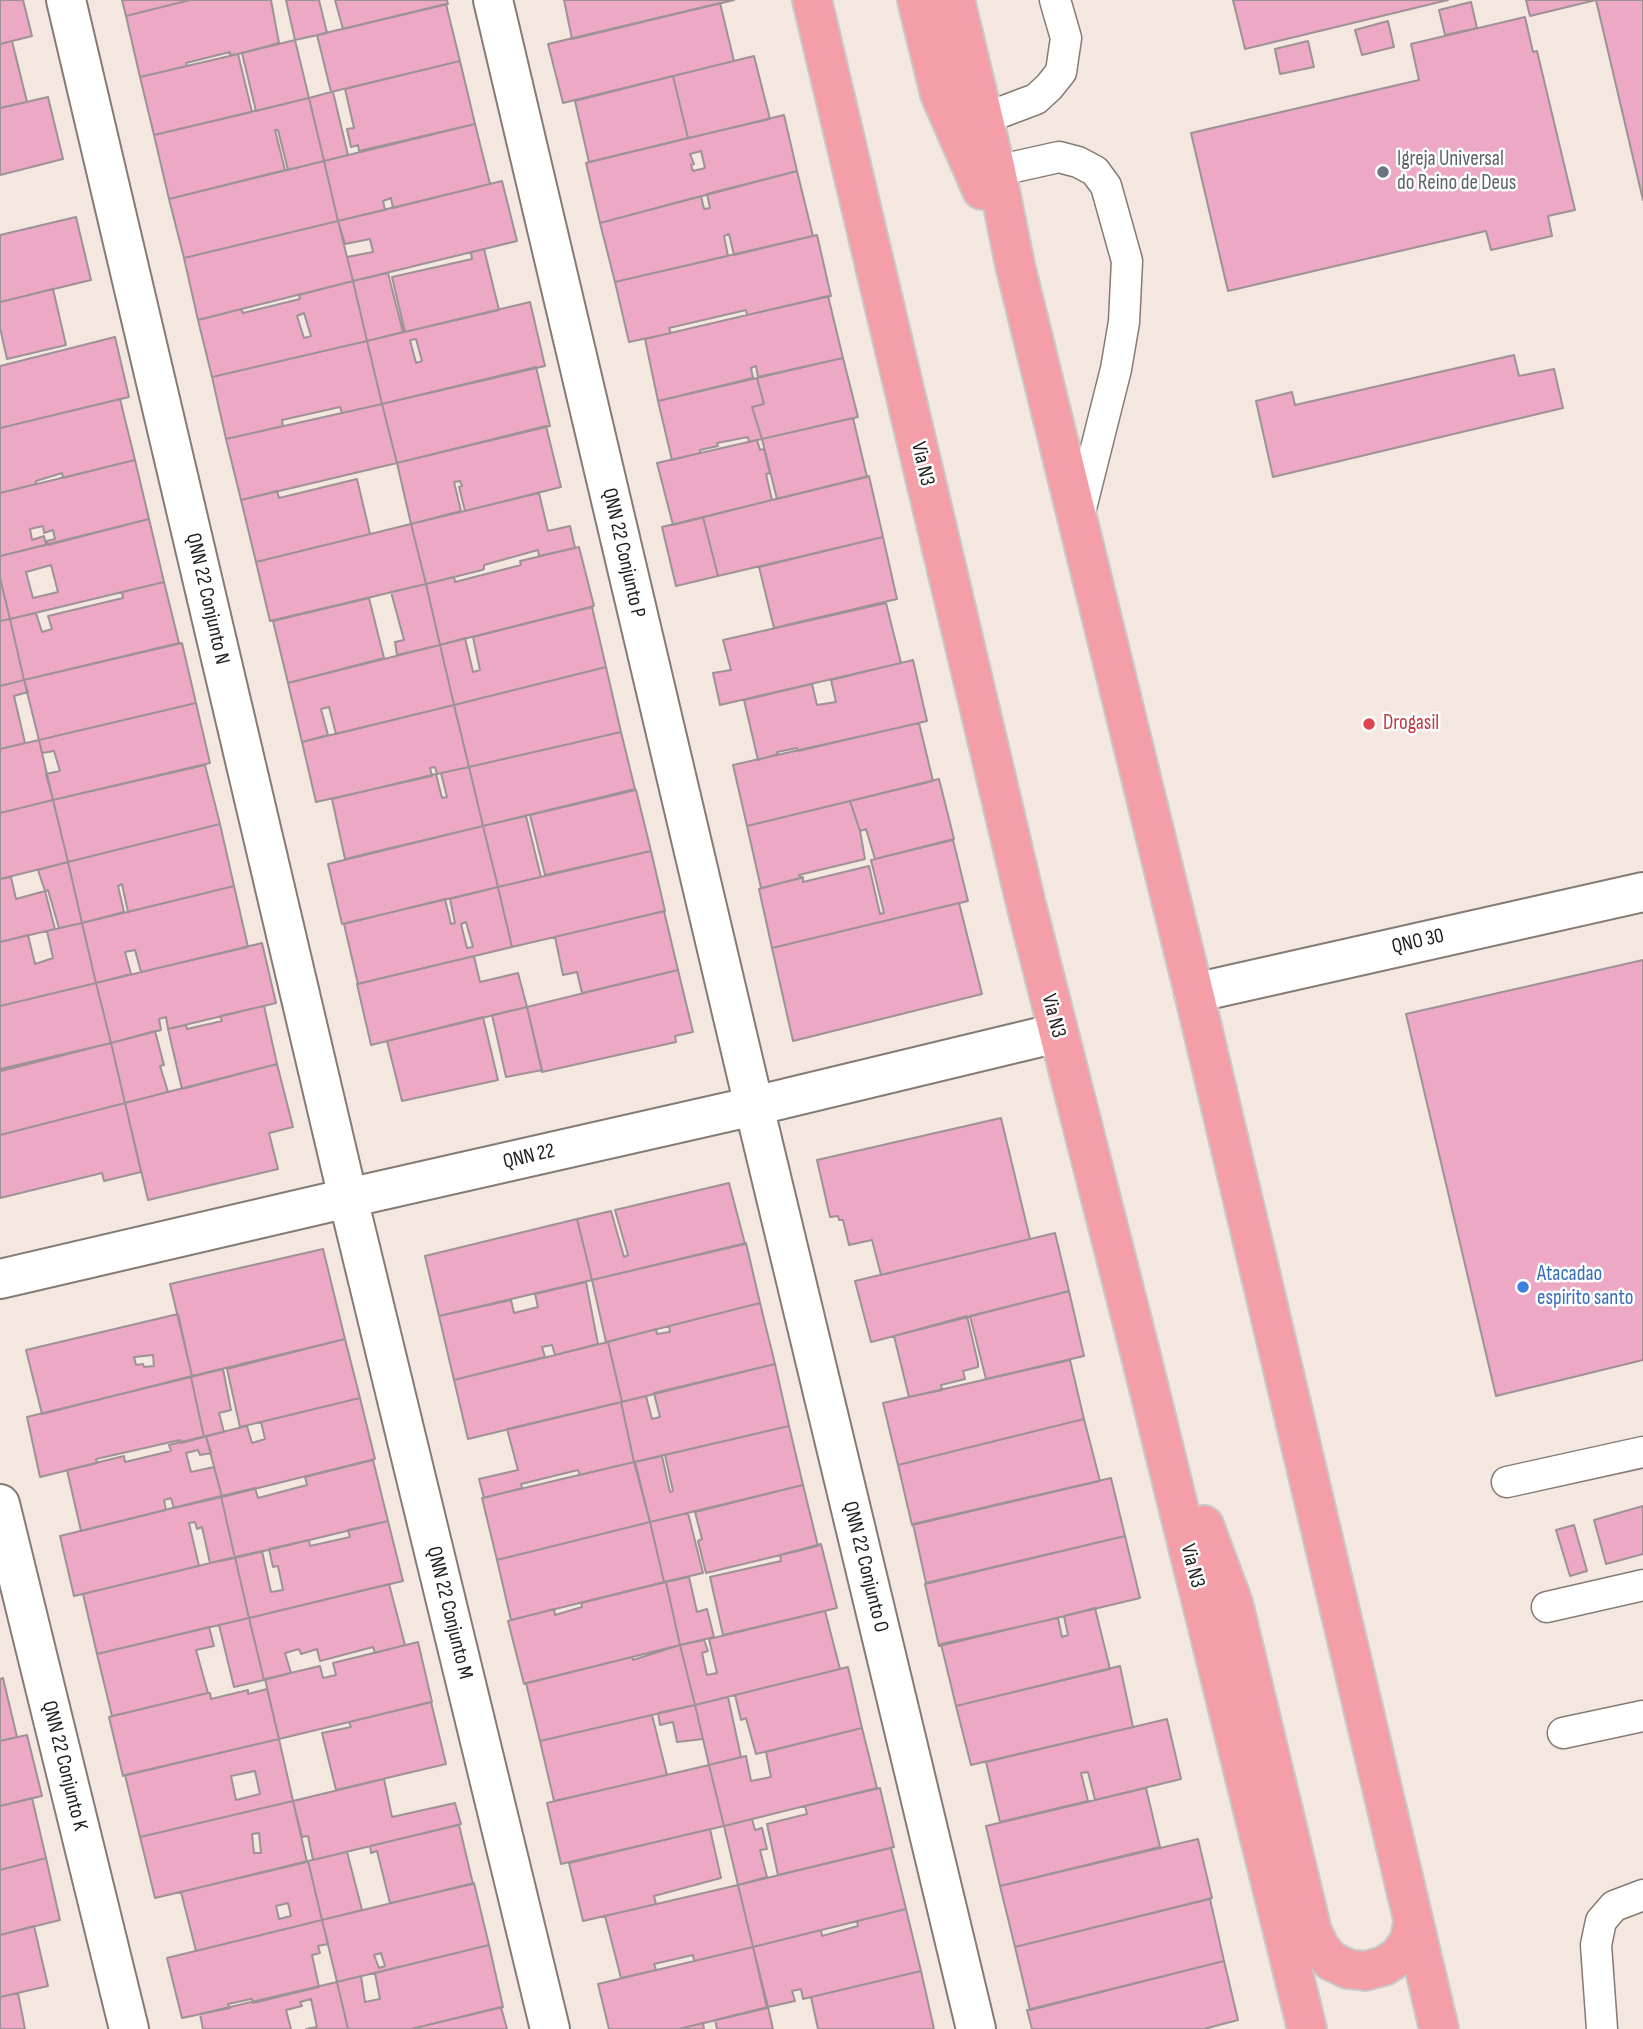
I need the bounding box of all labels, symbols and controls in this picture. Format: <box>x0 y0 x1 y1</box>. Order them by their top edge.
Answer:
place label: Igreja Universal do Reino de Deus <box>1397 147 1516 197</box>
marker: Igreja Universal do Reino de Deus <box>1375 164 1391 180</box>
street label: Via N3 <box>905 440 939 488</box>
street label: QNN 22 Conjunto P <box>596 486 650 620</box>
street label: QNN 22 Conjunto N <box>180 531 234 667</box>
place label: Drogasil <box>1383 711 1439 737</box>
marker: Drogasil <box>1361 716 1377 732</box>
street label: QNO 30 <box>1389 924 1447 960</box>
street label: Via N3 <box>1035 991 1071 1041</box>
street label: QNN 22 <box>501 1139 557 1175</box>
place label: Atacadao espirito santo <box>1537 1262 1633 1312</box>
marker: Atacadao espirito santo <box>1515 1279 1531 1295</box>
street label: QNN 22 Conjunto O <box>837 1499 893 1635</box>
street label: Via N3 <box>1174 1541 1210 1591</box>
street label: QNN 22 Conjunto M <box>420 1544 478 1682</box>
street label: QNN 22 Conjunto K <box>36 1698 92 1834</box>

